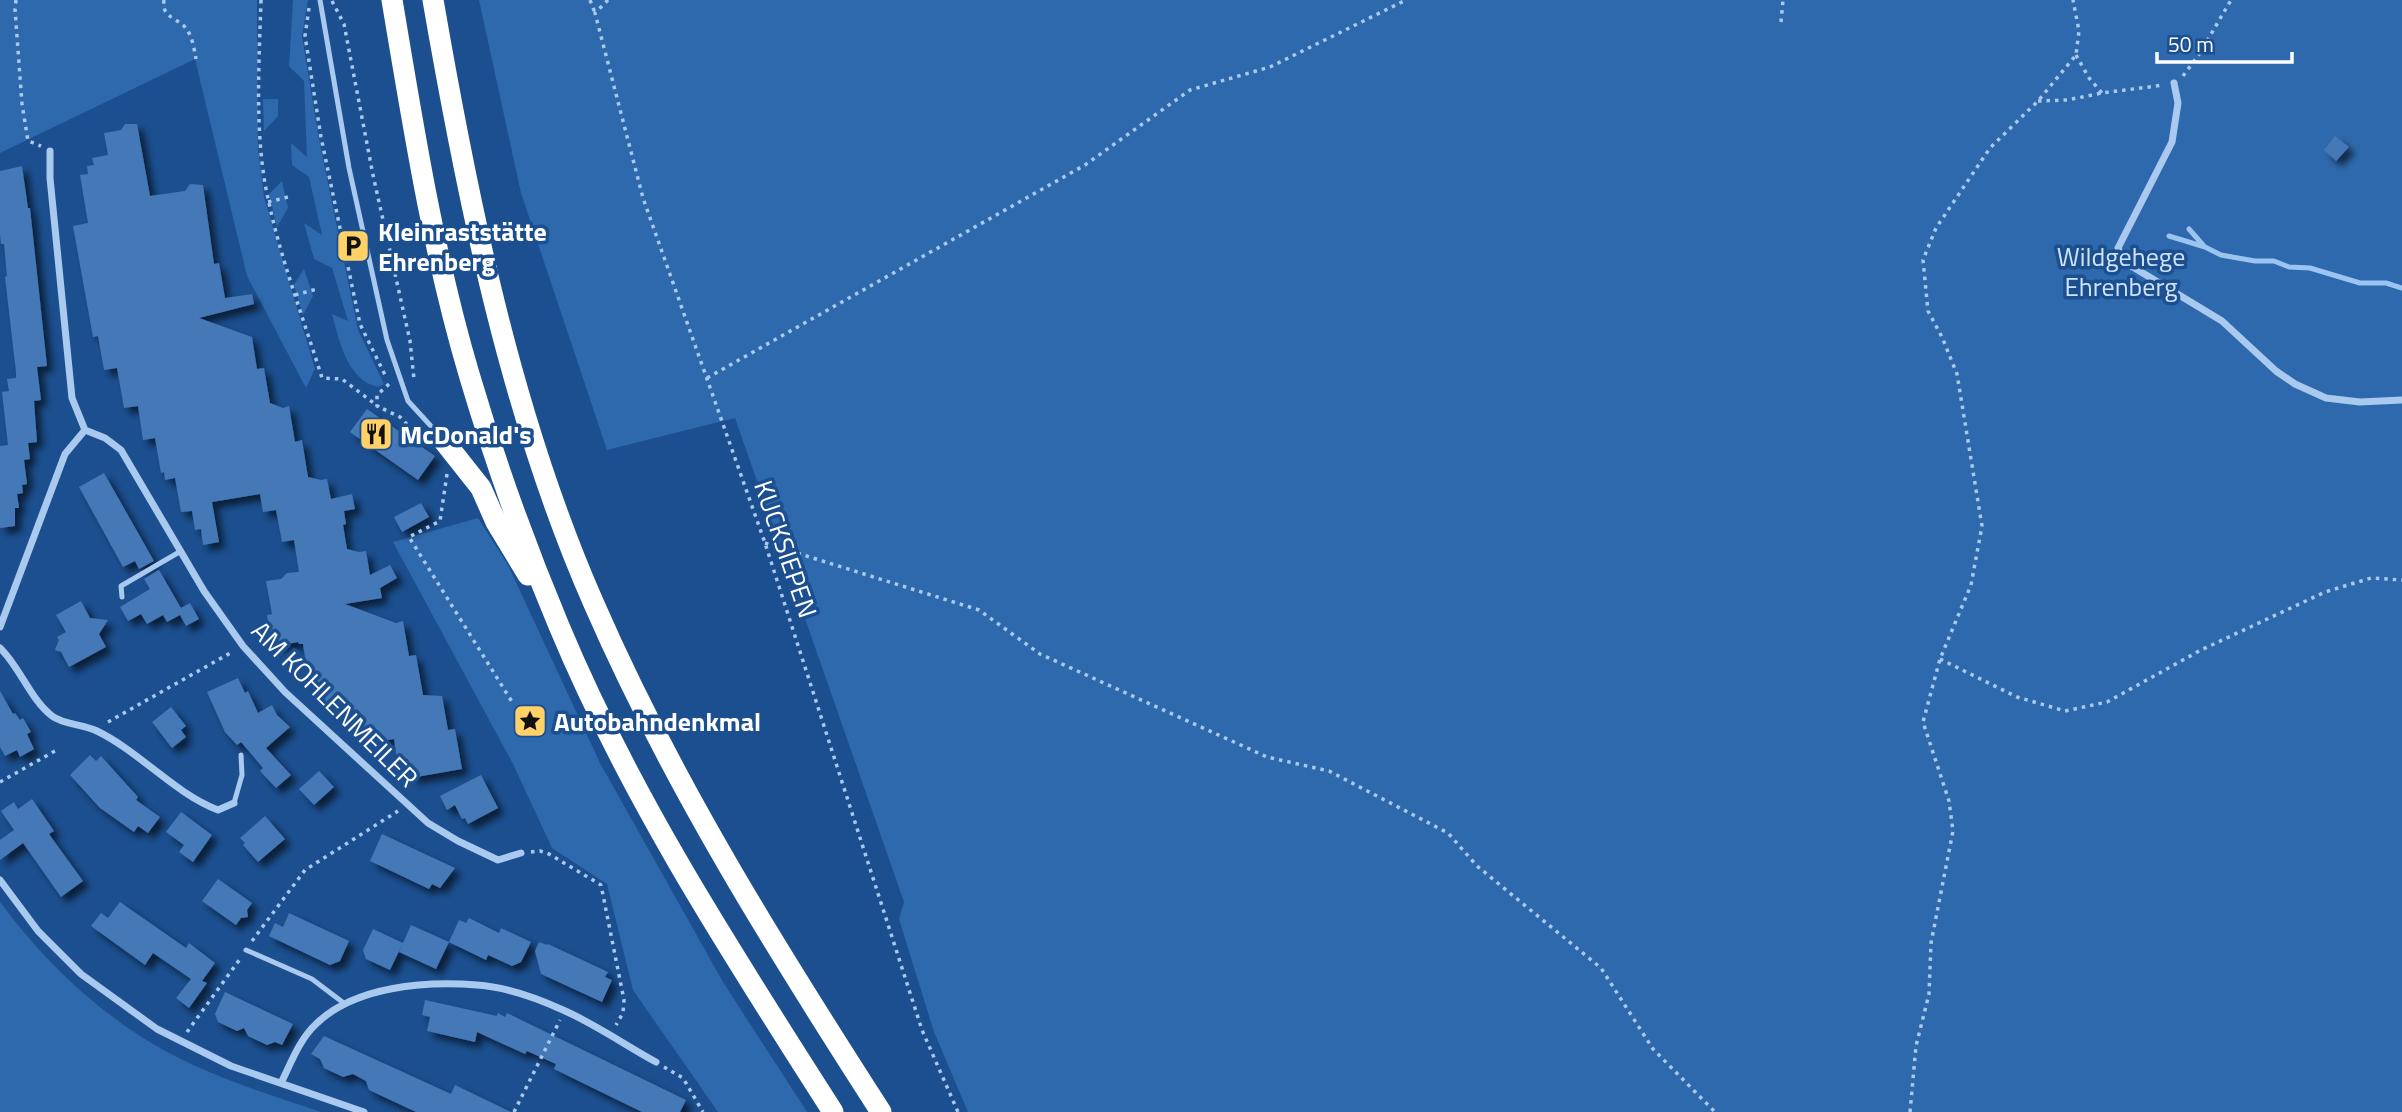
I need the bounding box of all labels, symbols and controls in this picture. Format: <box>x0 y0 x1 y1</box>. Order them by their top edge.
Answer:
scale bar <box>2157 21 2292 65</box>
text: 50 m <box>2168 28 2214 60</box>
place label: Kleinraststätte Ehrenberg <box>378 212 547 281</box>
parking icon: Kleinraststätte Ehrenberg <box>334 227 372 265</box>
park label: Wildgehege Ehrenberg <box>2057 237 2185 306</box>
restaurant icon: McDonald's <box>357 415 395 453</box>
place label: McDonald's <box>400 415 532 454</box>
street label: KUCKSIEPEN <box>744 475 828 623</box>
street label: AM KOHLENMEILER <box>243 612 427 796</box>
place icon: Autobahndenkmal <box>511 702 549 740</box>
place label: Autobahndenkmal <box>554 702 761 741</box>

